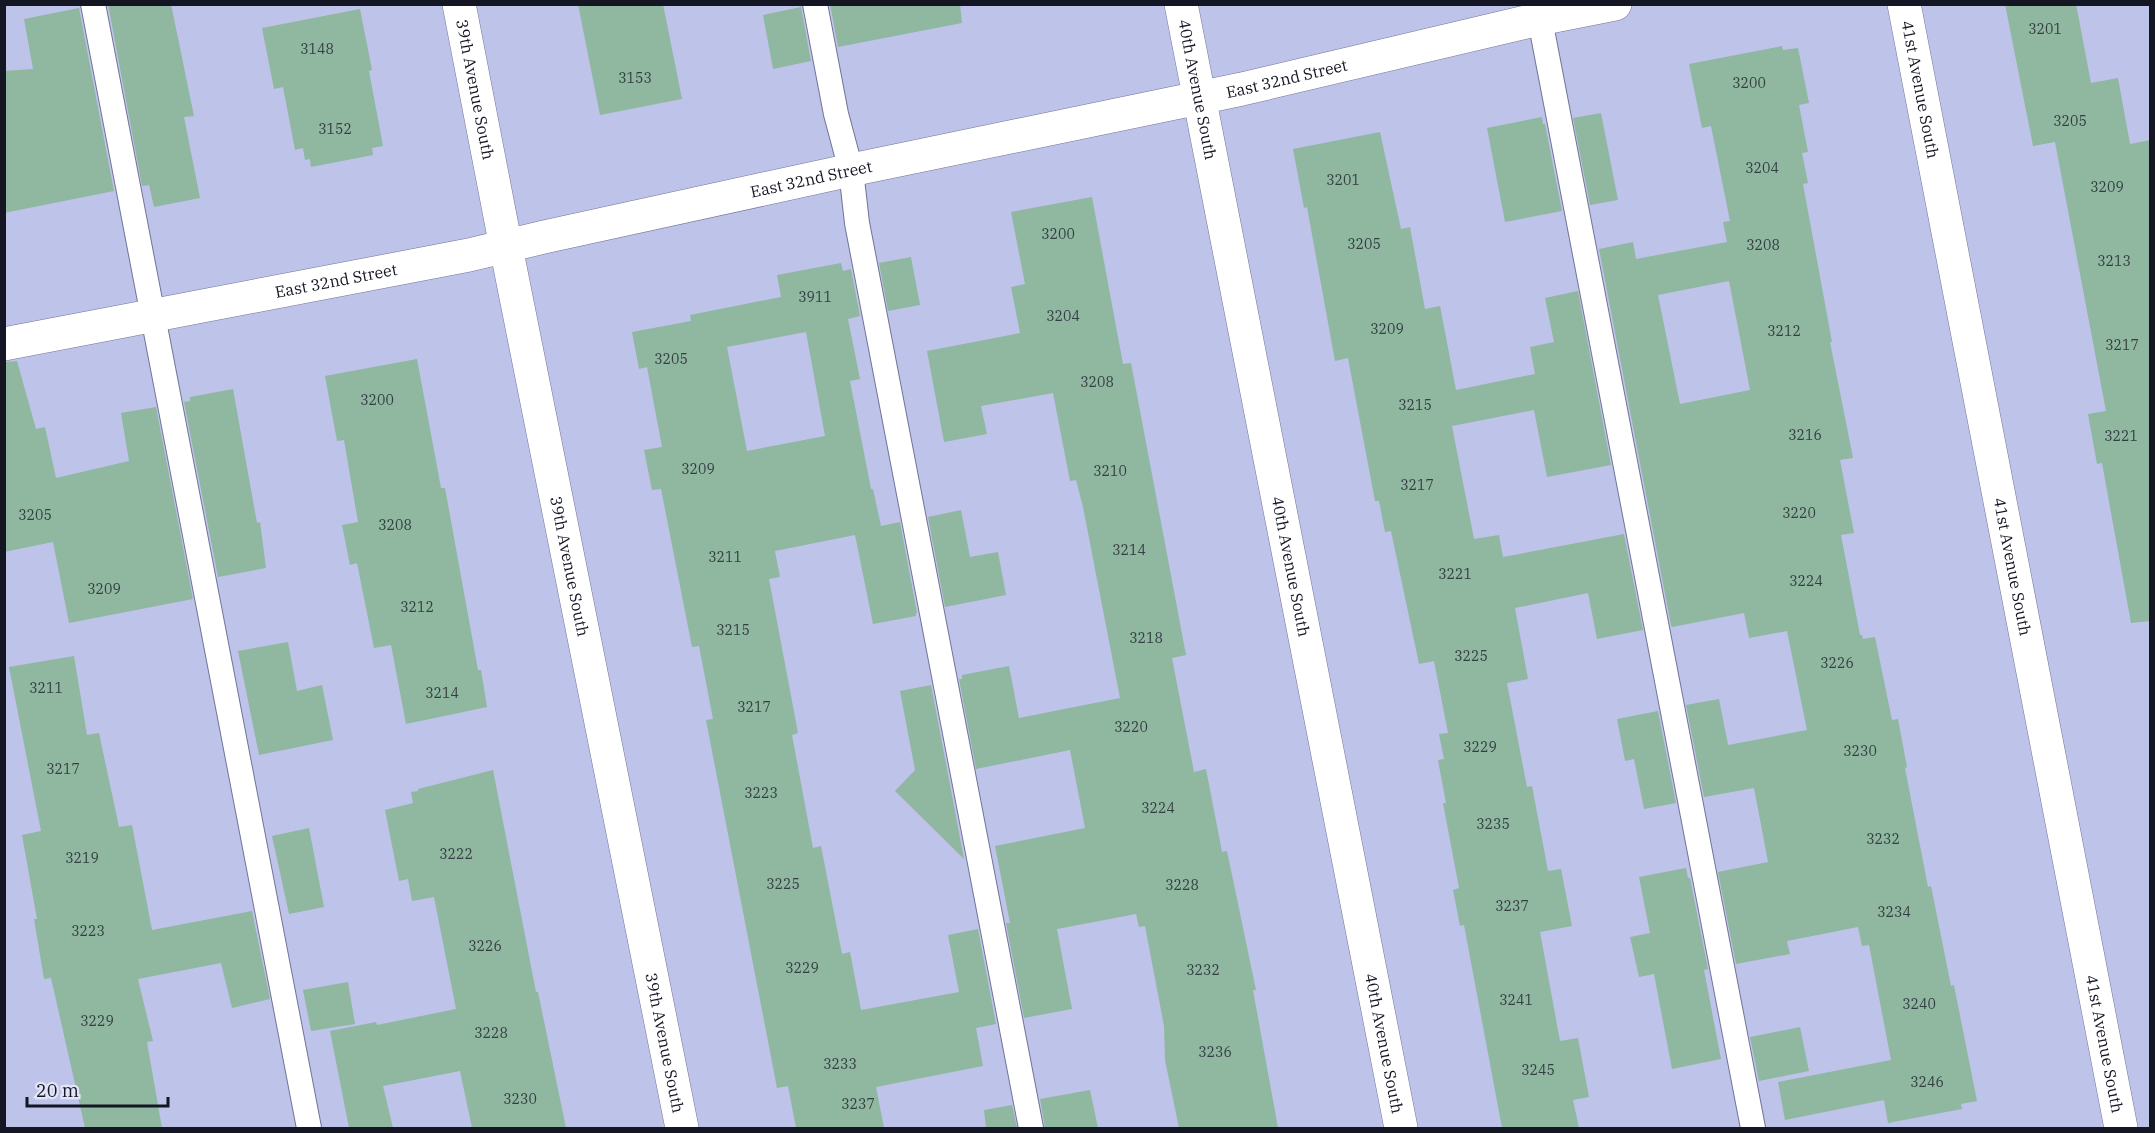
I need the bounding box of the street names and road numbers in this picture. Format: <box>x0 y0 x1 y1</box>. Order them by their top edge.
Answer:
street label: 39th Avenue South <box>452 18 499 161</box>
street label: 40th Avenue South <box>1174 18 1221 161</box>
street label: 41st Avenue South <box>1897 19 1944 160</box>
street label: East 32nd Street <box>1224 54 1350 102</box>
street label: East 32nd Street <box>748 156 874 202</box>
street label: East 32nd Street <box>273 259 399 302</box>
street label: 39th Avenue South <box>546 494 594 638</box>
street label: 40th Avenue South <box>1268 494 1315 638</box>
street label: 41st Avenue South <box>1990 496 2036 637</box>
street label: 39th Avenue South <box>641 971 689 1115</box>
street label: 40th Avenue South <box>1361 971 1408 1115</box>
street label: 41st Avenue South <box>2082 973 2128 1115</box>

